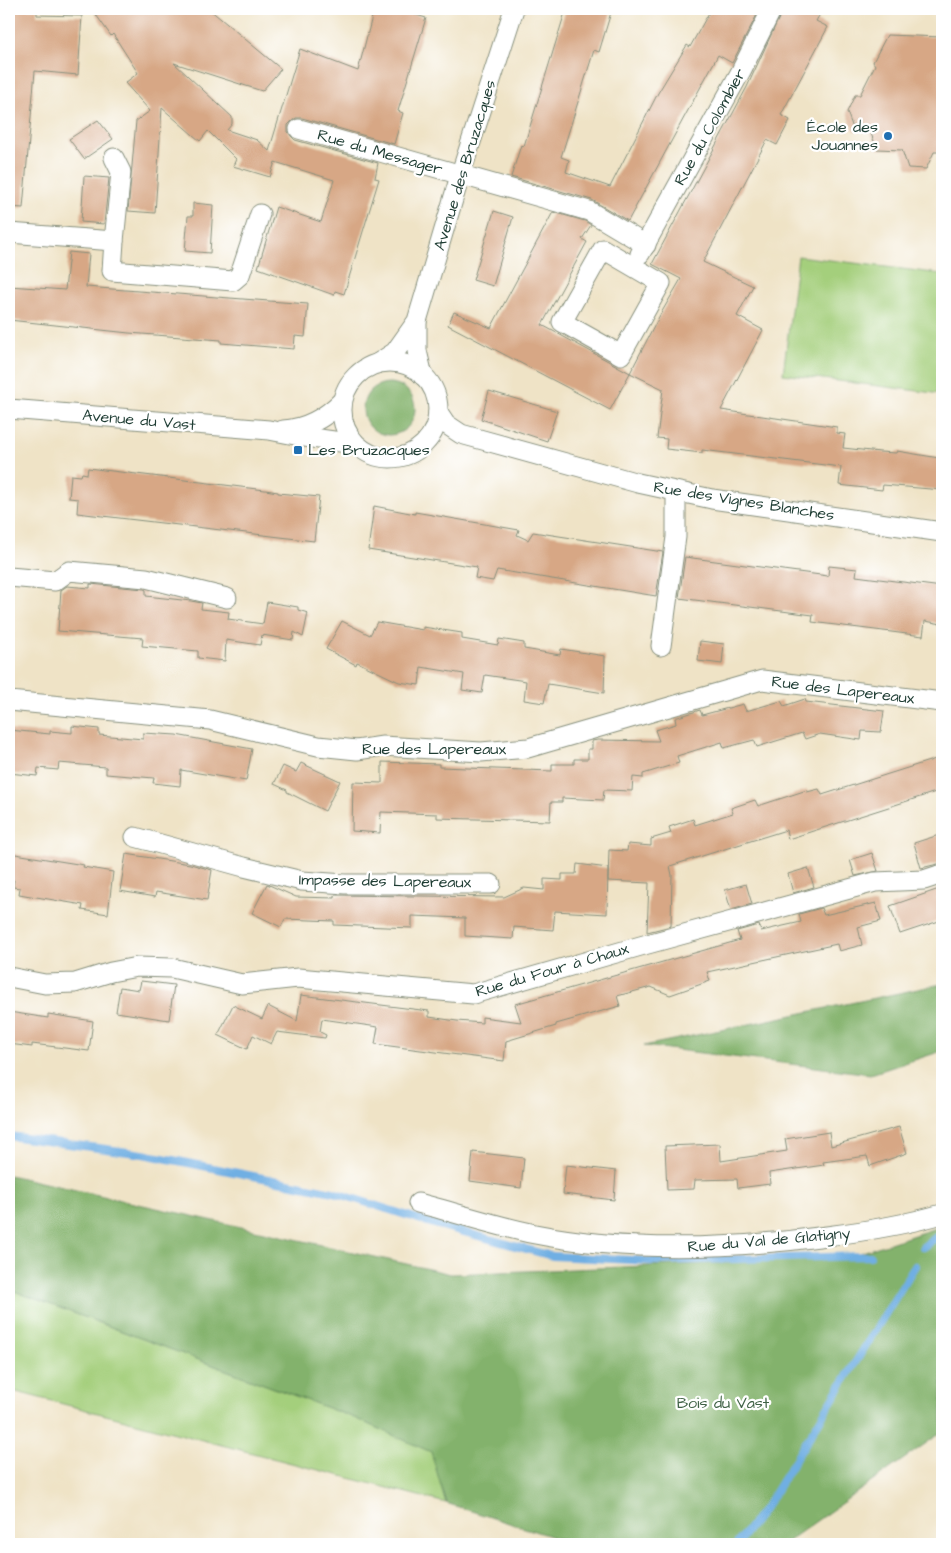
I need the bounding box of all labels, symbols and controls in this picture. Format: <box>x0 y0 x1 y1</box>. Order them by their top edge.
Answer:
street label: Rue du Colombier <box>669 64 751 189</box>
street label: Avenue des Bruzacques <box>429 77 501 253</box>
place label: École des Jouannes <box>807 116 878 156</box>
street label: Rue du Messager <box>315 124 445 181</box>
marker: École des Jouannes <box>882 130 894 142</box>
street label: Avenue du Vast <box>81 404 197 436</box>
place label: Les Bruzacques <box>308 439 430 461</box>
marker: Les Bruzacques <box>292 444 304 456</box>
street label: Rue des Vignes Blanches <box>652 476 836 527</box>
street label: Rue des Lapereaux <box>770 670 916 710</box>
street label: Rue des Lapereaux <box>362 738 506 760</box>
street label: Impasse des Lapereaux <box>299 868 472 894</box>
street label: Rue du Four à Chaux <box>473 937 632 1002</box>
street label: Rue du Val de Glatigny <box>687 1222 852 1259</box>
park label: Bois du Vast <box>677 1392 770 1414</box>

